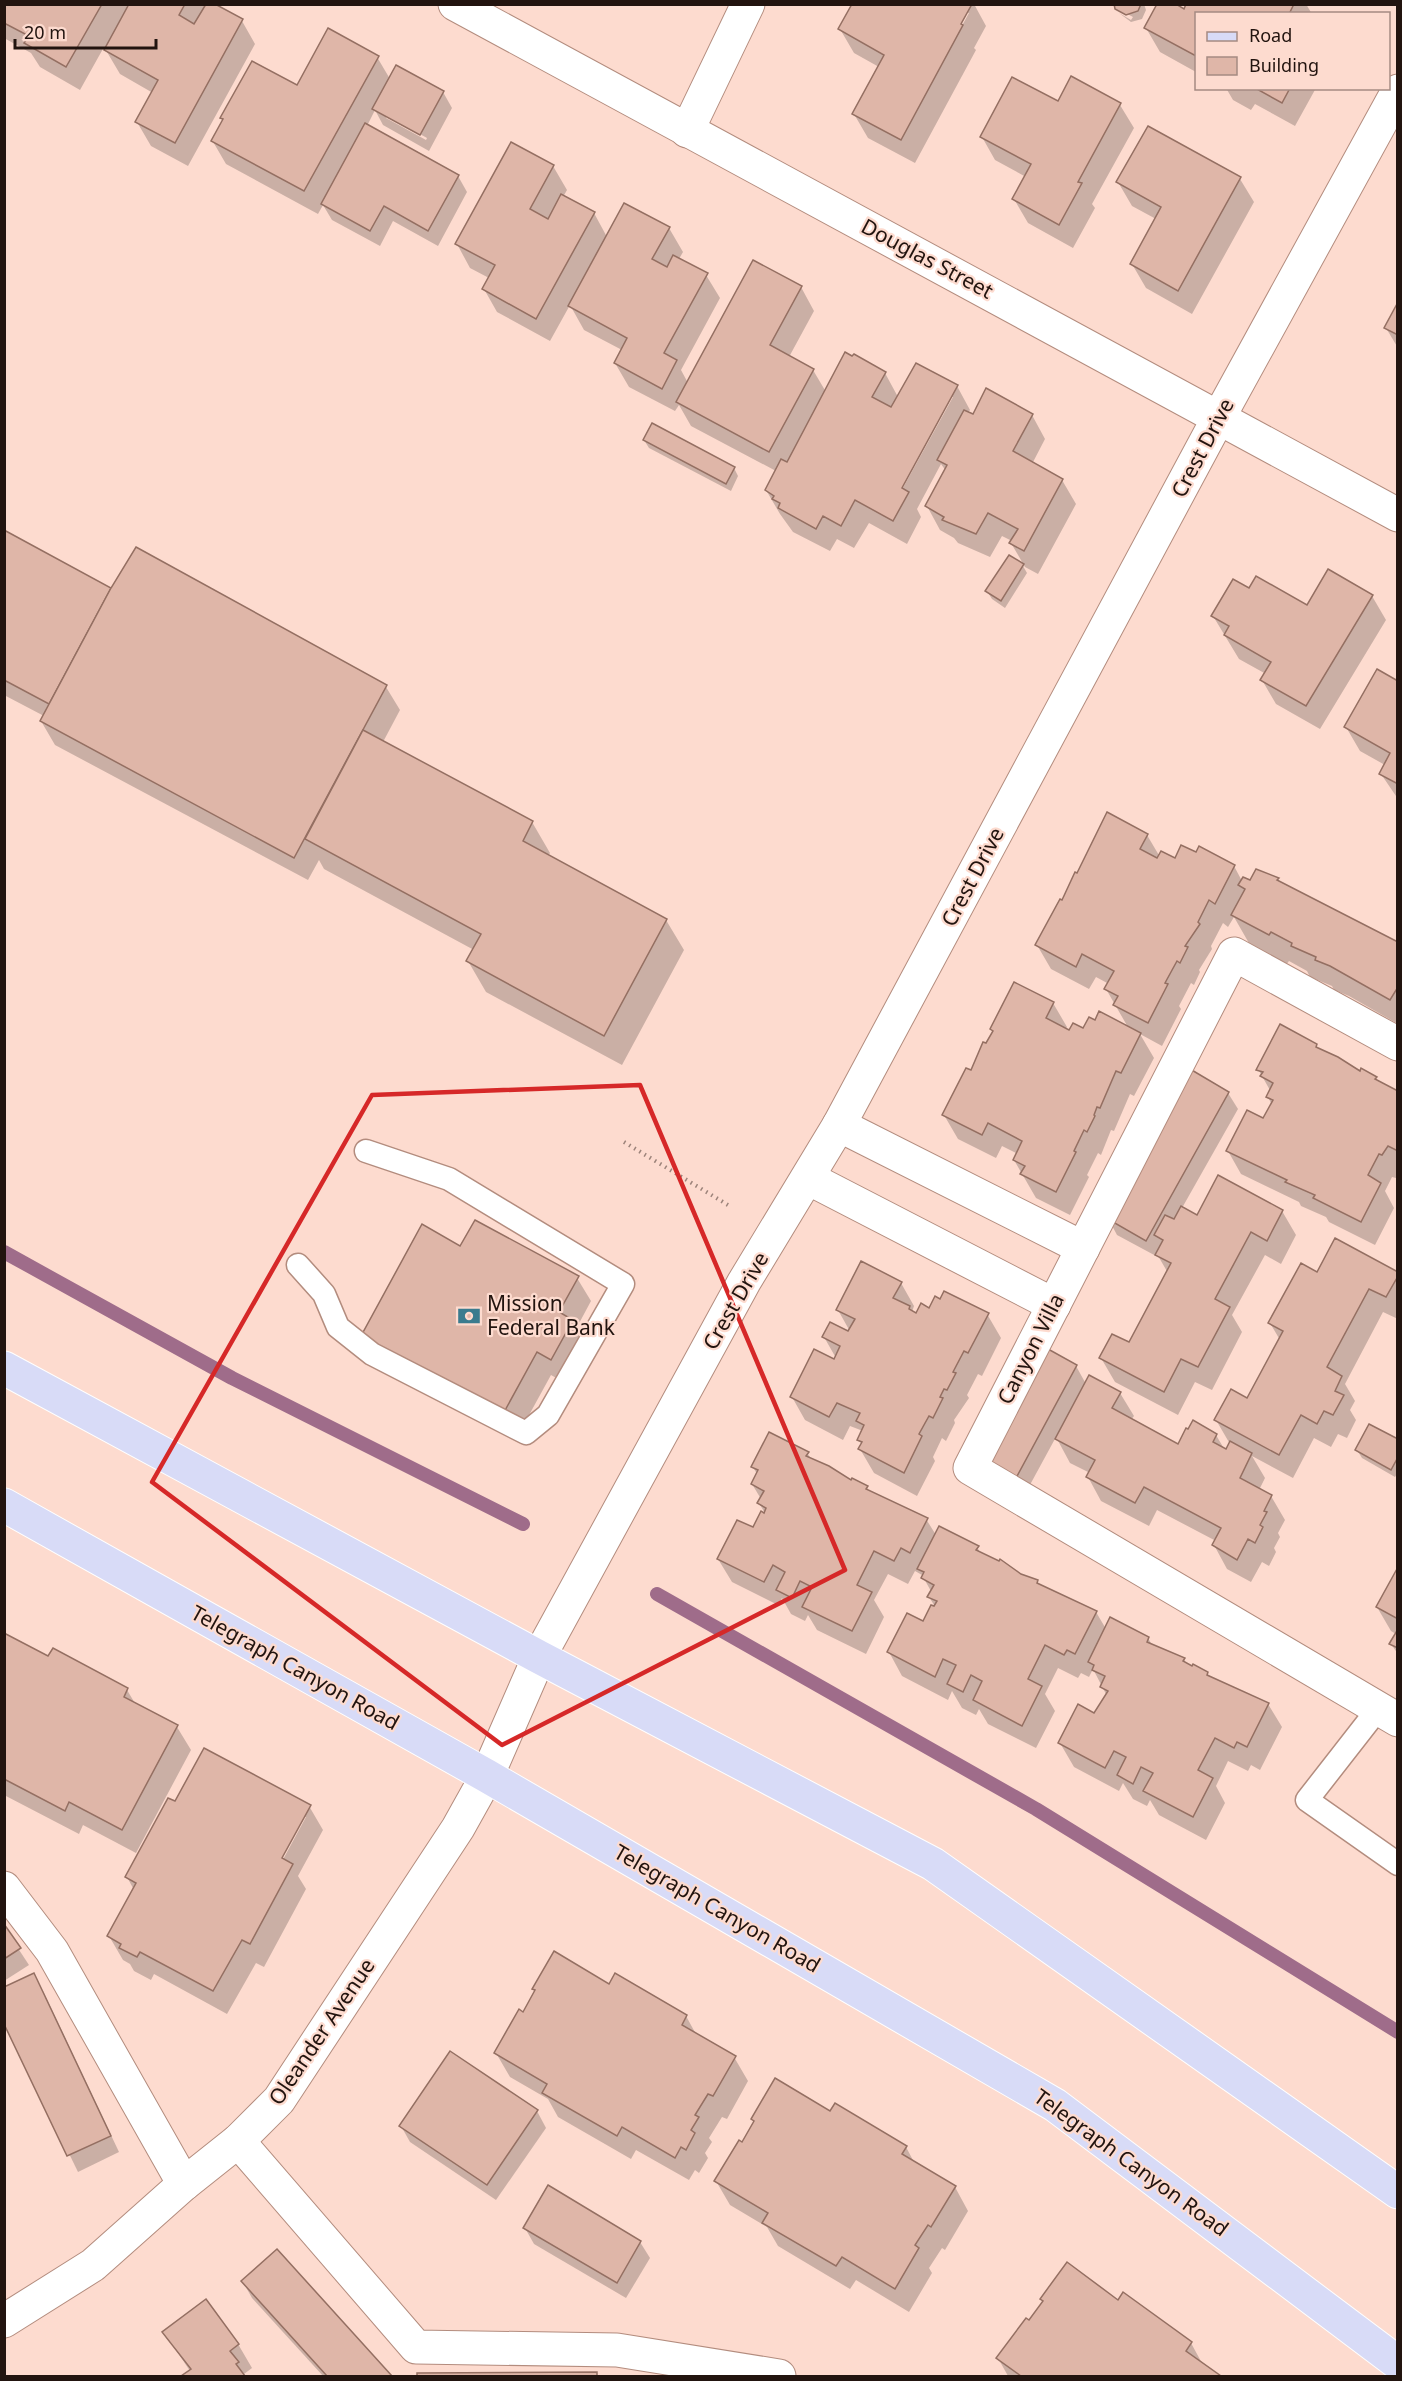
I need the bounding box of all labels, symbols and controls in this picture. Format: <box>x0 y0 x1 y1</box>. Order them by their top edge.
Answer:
scale bar <box>15 12 156 50</box>
legend <box>1195 12 1390 90</box>
text: 20 m <box>24 20 66 44</box>
text: Road <box>1249 23 1292 47</box>
text: Building <box>1249 53 1319 77</box>
street label: Douglas Street <box>857 212 999 305</box>
street label: Crest Drive <box>1164 393 1240 502</box>
street label: Crest Drive <box>934 822 1010 931</box>
street label: Crest Drive <box>696 1247 774 1354</box>
street label: Canyon Villa <box>990 1288 1070 1409</box>
place label: Mission Federal Bank <box>487 1289 616 1341</box>
bank icon: Mission Federal Bank <box>456 1303 482 1329</box>
street label: Telegraph Canyon Road <box>186 1598 405 1736</box>
street label: Telegraph Canyon Road <box>609 1838 826 1979</box>
street label: Oleander Avenue <box>262 1953 381 2110</box>
street label: Telegraph Canyon Road <box>1029 2082 1234 2242</box>

